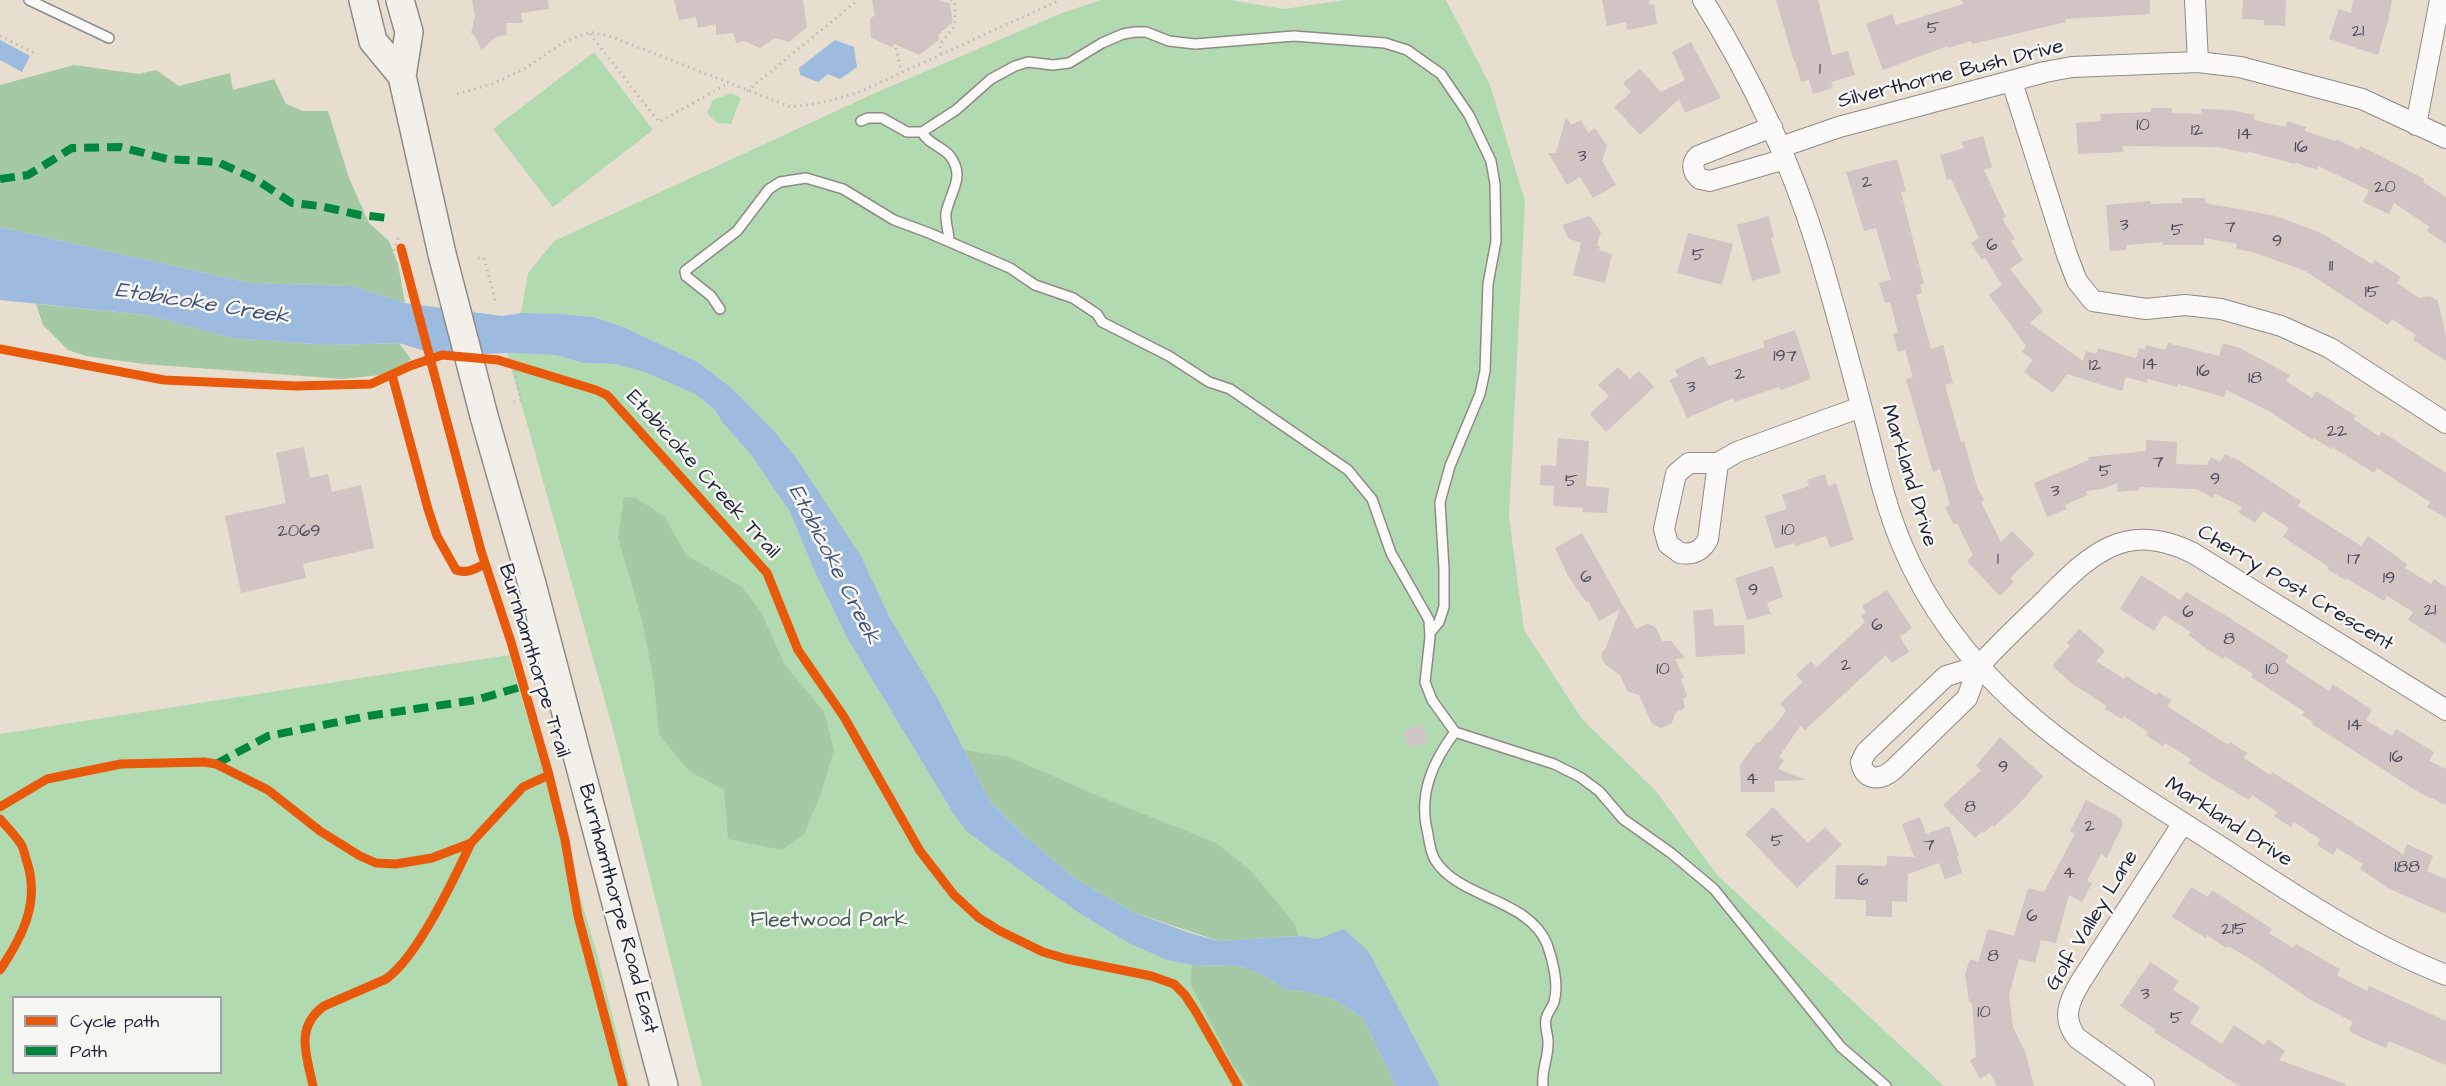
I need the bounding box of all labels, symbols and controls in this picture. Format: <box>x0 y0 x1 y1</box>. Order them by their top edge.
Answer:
house number: 5 <box>1927 18 1939 40</box>
house number: 21 <box>2352 21 2364 43</box>
street label: Silverthorne Bush Drive <box>1835 35 2067 115</box>
house number: 1 <box>1819 59 1821 81</box>
house number: 10 <box>2136 115 2150 137</box>
house number: 12 <box>2191 120 2203 142</box>
house number: 14 <box>2238 124 2252 146</box>
house number: 16 <box>2294 137 2308 159</box>
house number: 3 <box>1577 146 1587 168</box>
house number: 2 <box>1862 172 1872 194</box>
house number: 20 <box>2374 177 2396 199</box>
house number: 3 <box>2119 215 2129 237</box>
house number: 7 <box>2224 217 2236 239</box>
house number: 5 <box>2171 220 2183 242</box>
house number: 9 <box>2272 231 2282 253</box>
house number: 6 <box>1986 235 1998 257</box>
house number: 5 <box>1692 245 1704 267</box>
house number: 11 <box>2329 256 2333 278</box>
water label: Etobicoke Creek <box>113 278 291 332</box>
house number: 15 <box>2364 282 2380 304</box>
house number: 197 <box>1773 346 1797 368</box>
house number: 14 <box>2143 354 2157 376</box>
house number: 12 <box>2089 355 2101 377</box>
house number: 16 <box>2196 361 2210 383</box>
house number: 2 <box>1735 364 1745 386</box>
house number: 18 <box>2248 368 2262 390</box>
house number: 3 <box>1686 377 1696 399</box>
street label: Etobicoke Creek Trail <box>620 386 784 564</box>
street label: Markland Drive <box>1874 402 1942 550</box>
house number: 22 <box>2327 421 2347 443</box>
house number: 7 <box>2152 452 2164 474</box>
house number: 5 <box>2099 461 2111 483</box>
house number: 9 <box>2210 469 2220 491</box>
house number: 5 <box>1565 471 1577 493</box>
water label: Etobicoke Creek <box>781 481 885 649</box>
house number: 3 <box>2050 481 2060 503</box>
house number: 10 <box>1781 520 1795 542</box>
street label: Cherry Post Crescent <box>2192 520 2398 658</box>
house number: 2069 <box>277 521 321 543</box>
house number: 1 <box>1997 549 1999 571</box>
house number: 17 <box>2347 549 2361 571</box>
street label: Burnhamthorpe Trail <box>492 561 574 761</box>
house number: 6 <box>1580 567 1592 589</box>
house number: 19 <box>2383 568 2395 590</box>
house number: 9 <box>1748 580 1758 602</box>
house number: 21 <box>2424 600 2436 622</box>
house number: 6 <box>2182 602 2194 624</box>
house number: 6 <box>1871 615 1883 637</box>
house number: 8 <box>2223 629 2235 651</box>
house number: 2 <box>1841 655 1851 677</box>
house number: 10 <box>1656 659 1670 681</box>
house number: 10 <box>2265 659 2279 681</box>
house number: 14 <box>2348 715 2362 737</box>
house number: 16 <box>2389 747 2403 769</box>
house number: 9 <box>1998 757 2008 779</box>
house number: 4 <box>1746 769 1758 791</box>
street label: Markland Drive <box>2160 772 2296 874</box>
street label: Burnhamthorpe Road East <box>571 781 663 1037</box>
house number: 8 <box>1964 797 1976 819</box>
house number: 2 <box>2085 816 2095 838</box>
house number: 5 <box>1771 831 1783 853</box>
house number: 7 <box>1923 835 1935 857</box>
street label: Golf Valley Lane <box>2041 846 2145 996</box>
house number: 188 <box>2394 857 2420 879</box>
house number: 4 <box>2063 863 2075 885</box>
house number: 6 <box>1857 870 1869 892</box>
house number: 6 <box>2026 906 2038 928</box>
park label: Fleetwood Park <box>750 909 908 935</box>
house number: 215 <box>2221 919 2247 941</box>
house number: 8 <box>1987 946 1999 968</box>
house number: 3 <box>2140 984 2150 1006</box>
legend <box>12 996 222 1074</box>
house number: 10 <box>1977 1002 1991 1024</box>
house number: 5 <box>2170 1008 2182 1030</box>
text: Cycle path <box>70 1009 159 1034</box>
text: Path <box>70 1039 107 1064</box>

